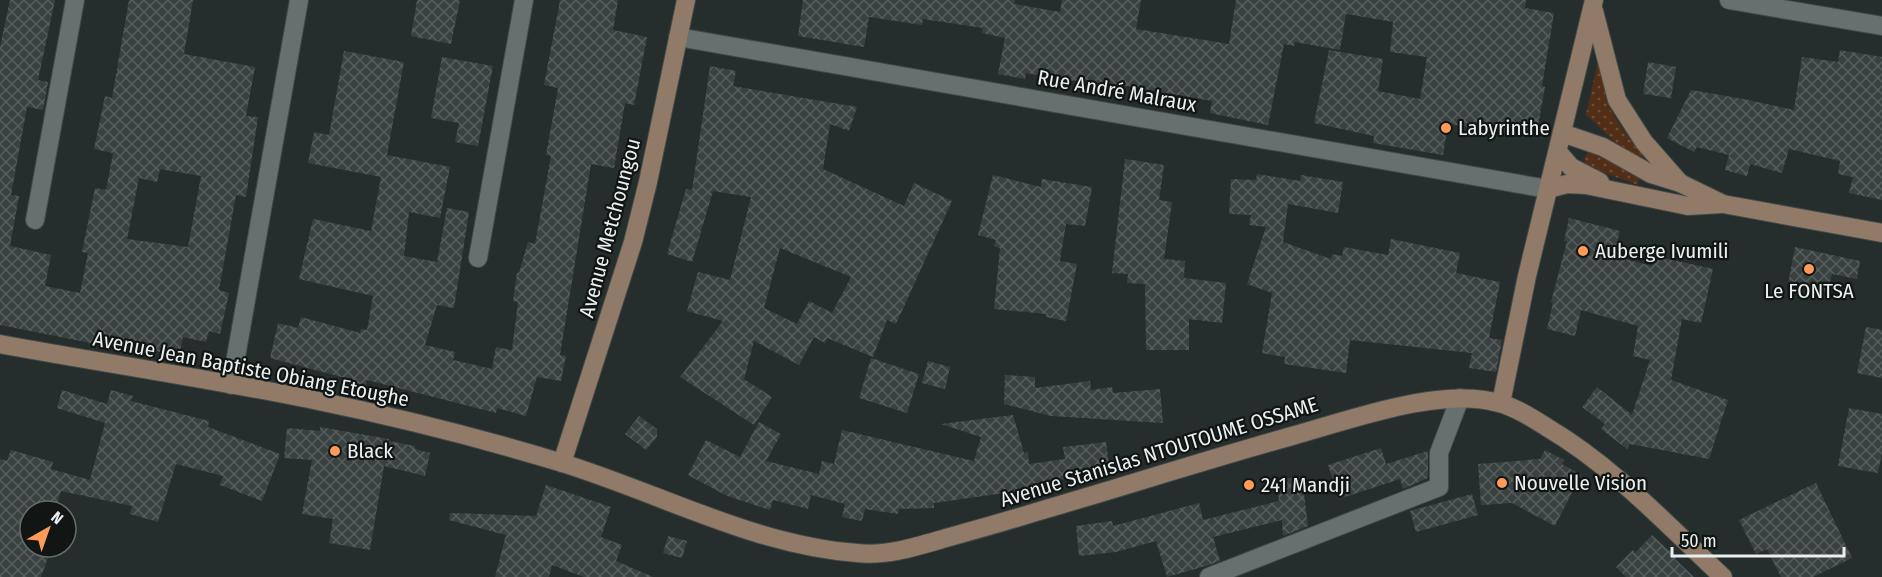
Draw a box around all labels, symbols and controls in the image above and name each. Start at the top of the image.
street label: Rue André Malraux [1036,64,1199,118]
place label: Labyrinthe [1458,115,1550,141]
marker: Labyrinthe [1439,121,1453,135]
street label: Avenue Metchoungou [574,135,646,321]
place label: Auberge Ivumili [1595,238,1729,264]
marker: Auberge Ivumili [1576,244,1590,258]
marker: Le FONTSA [1802,262,1816,276]
place label: Le FONTSA [1764,278,1854,304]
street label: Avenue Jean Baptiste Obiang Etoughe [91,326,411,412]
street label: Avenue Stanislas NTOUTOUME OSSAME [997,391,1321,513]
place label: Black [347,438,393,464]
marker: Black [328,444,342,458]
place label: Nouvelle Vision [1514,470,1647,496]
place label: 241 Mandji [1261,472,1350,498]
marker: Nouvelle Vision [1495,476,1509,490]
marker: 241 Mandji [1242,478,1256,492]
north arrow [18,499,78,559]
text: N [48,508,67,528]
scale bar [1672,520,1844,558]
text: 50 m [1681,530,1717,552]

